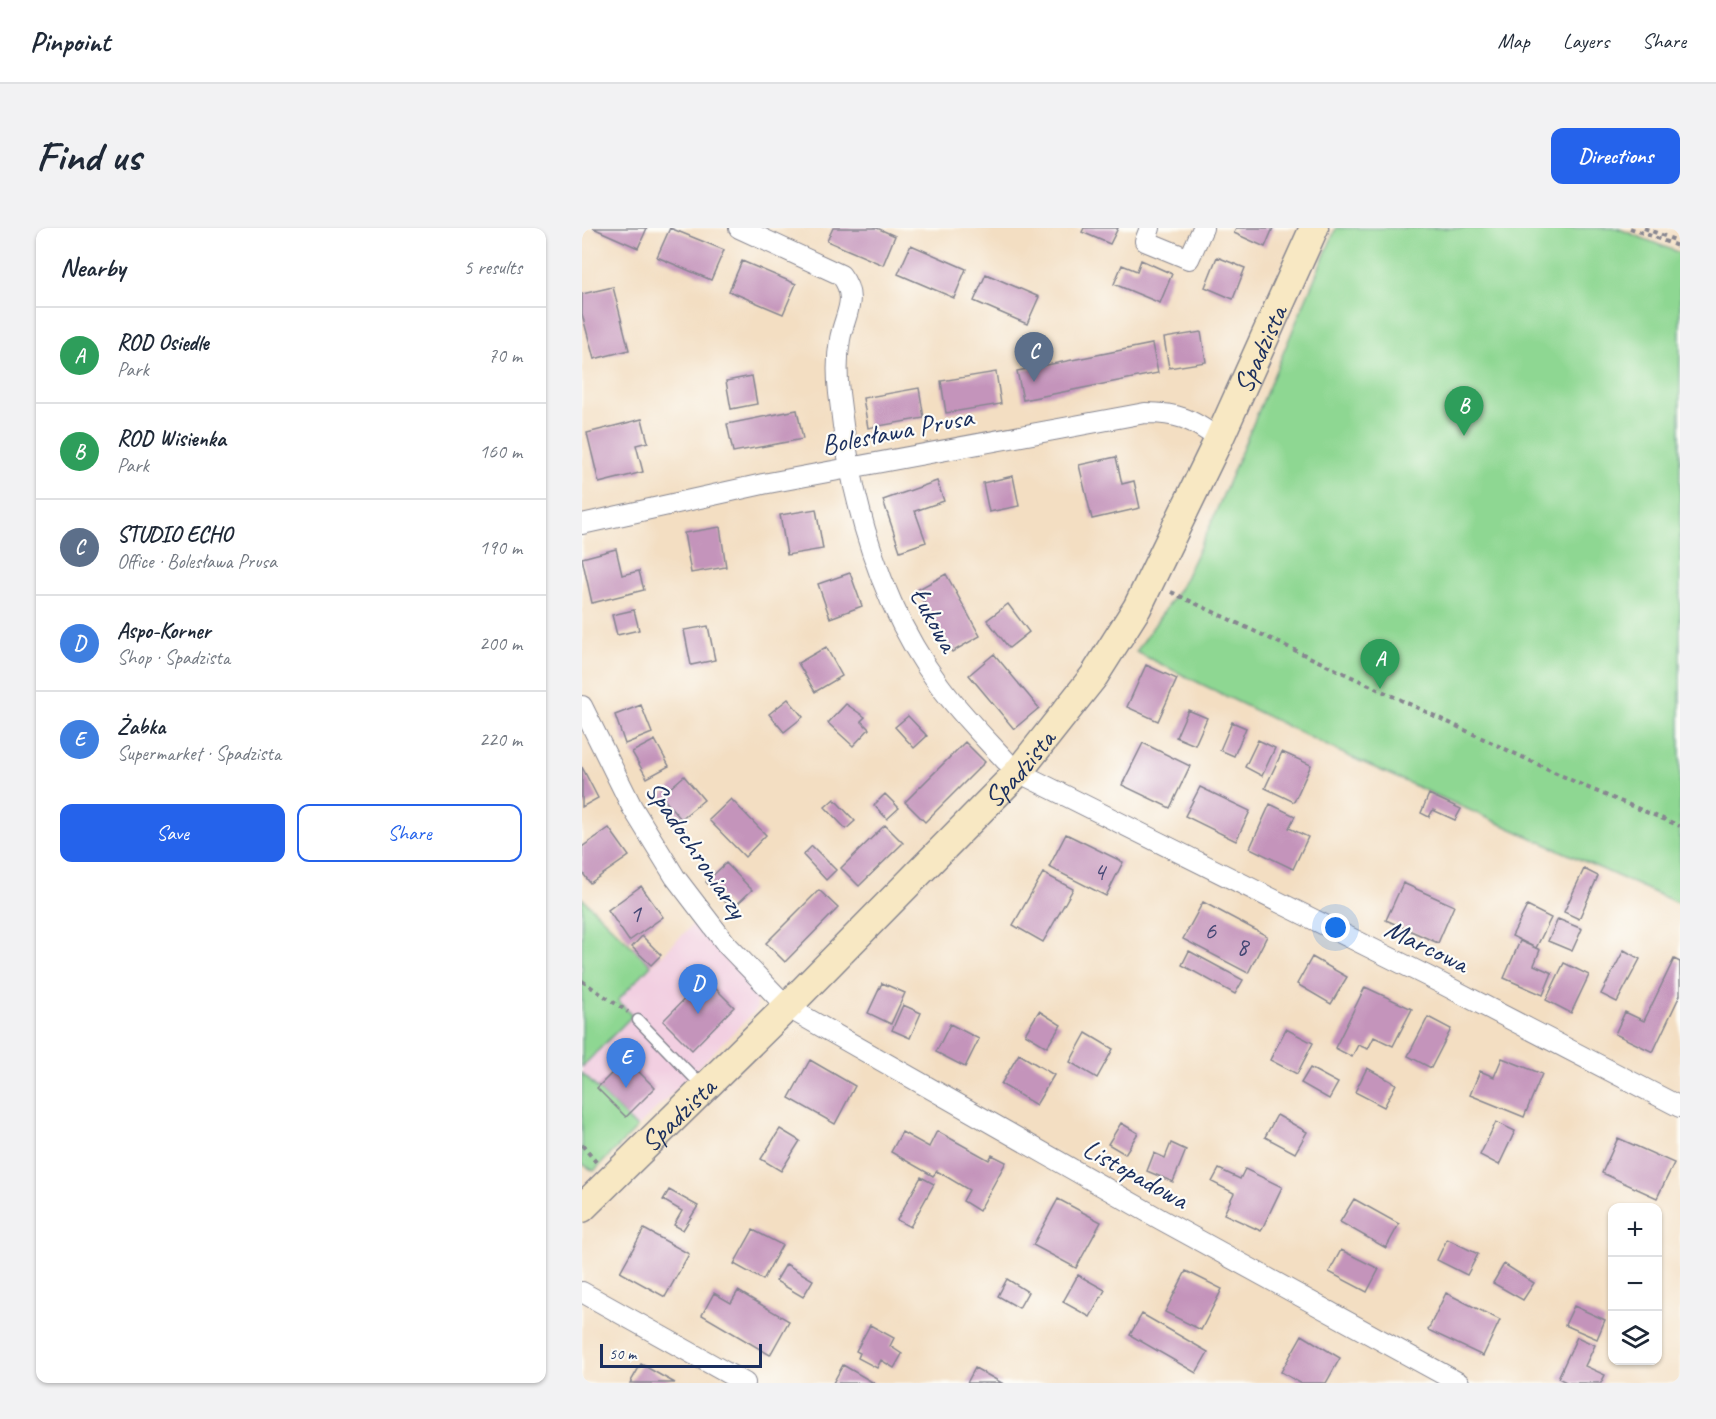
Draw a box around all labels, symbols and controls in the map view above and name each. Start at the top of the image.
text: Pinpoint [30,24,110,59]
text: Map [1497,28,1530,54]
text: Layers [1563,28,1609,54]
text: Share [1642,28,1686,54]
button: Directions [1551,128,1680,184]
text: Find us [36,130,141,183]
text: Nearby [60,251,125,284]
text: 5 results [463,255,522,280]
street label: Spadzista [1225,298,1296,398]
text: ROD Osiedle [117,329,209,357]
pin: C [1014,332,1054,382]
text: A [74,343,85,368]
text: 70 m [488,343,522,368]
text: Park [117,357,149,382]
pin: B [1444,386,1484,436]
street label: Bolesława Prusa [818,398,978,462]
text: ROD Wisienka [117,425,226,453]
text: B [74,439,85,464]
text: 160 m [479,439,522,464]
text: Park [117,453,149,478]
text: STUDIO ECHO [117,521,232,549]
text: C [75,535,84,560]
text: 190 m [479,535,522,560]
text: Office · Bolesława Prusa [117,549,277,574]
street label: Łukowa [903,581,968,660]
text: Aspo-Korner [117,617,211,645]
text: D [74,631,85,656]
text: 200 m [479,631,522,656]
pin: A [1360,640,1400,689]
text: Shop · Spadzista [117,645,230,670]
text: Żabka [117,713,165,741]
street label: Spadzista [976,721,1064,815]
text: E [74,727,85,752]
text: 220 m [479,727,522,752]
text: Supermarket · Spadzista [117,741,281,766]
street label: Spadochroniarzy [638,774,757,927]
button: Save [60,804,285,862]
button: Share [297,804,522,862]
house number: 4 [1093,855,1107,888]
house number: 1 [629,897,642,930]
street label: Marcowa [1379,910,1476,982]
your location [1321,913,1350,942]
house number: 6 [1204,914,1217,947]
house number: 8 [1236,930,1250,963]
pin: D [678,964,718,1014]
pin: E [606,1038,645,1088]
street label: Spadzista [633,1068,725,1159]
street label: Listopadowa [1077,1130,1196,1217]
map controls [1608,1203,1662,1365]
button: + [1608,1203,1662,1257]
button: − [1608,1257,1662,1311]
button: layers [1608,1311,1662,1365]
scale bar [600,1341,762,1368]
text: 50 m [609,1344,636,1364]

